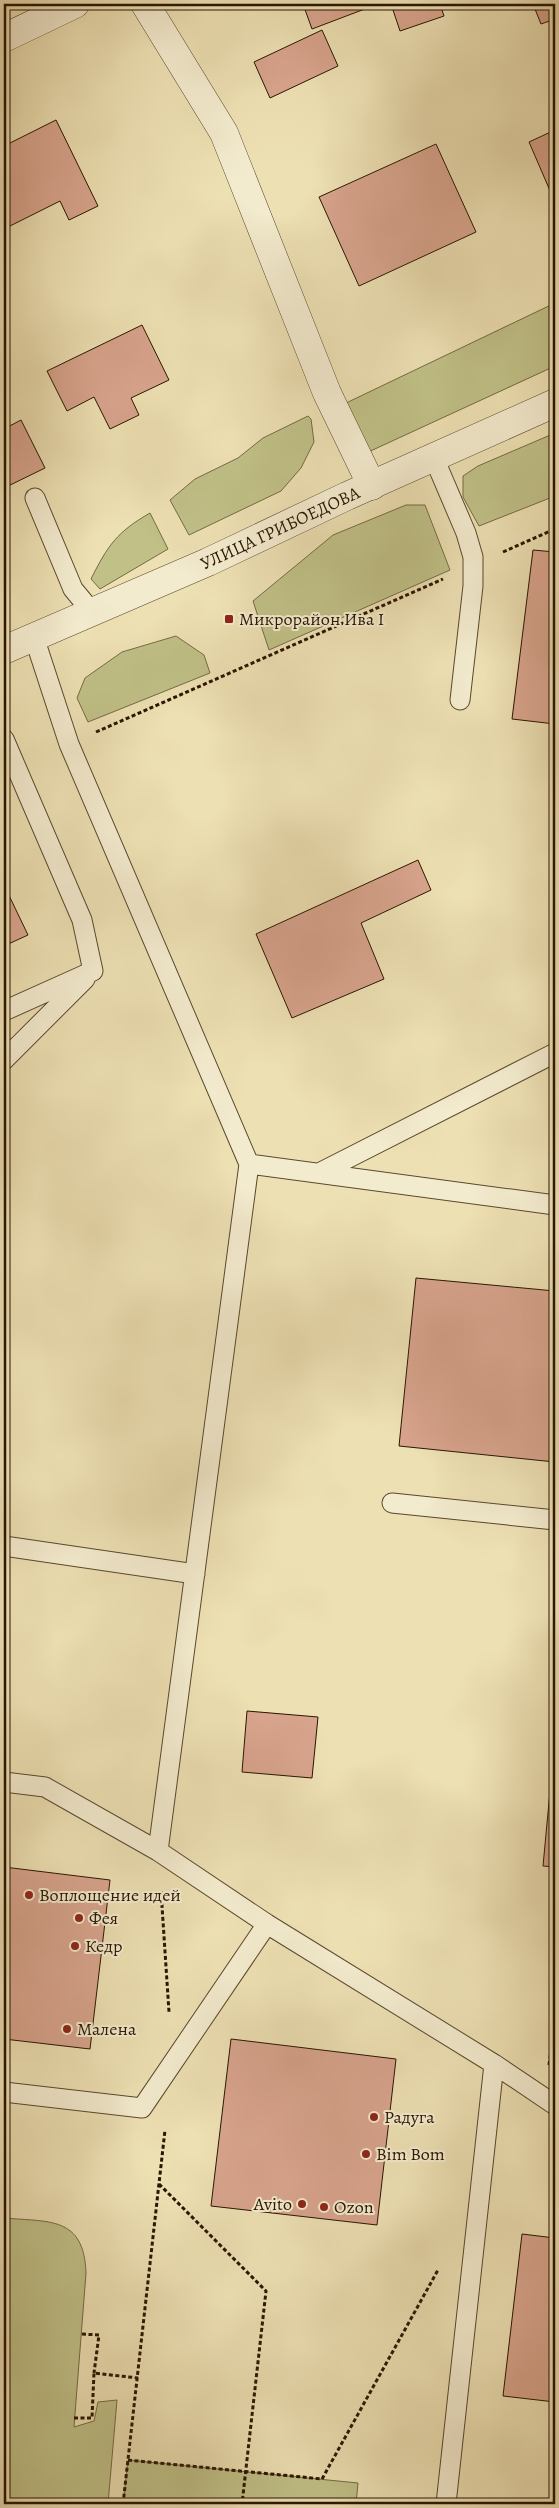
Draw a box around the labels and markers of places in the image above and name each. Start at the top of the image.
place label: Микрорайон Ива I [239,607,384,631]
marker: Микрорайон Ива I [223,613,235,625]
place label: Воплощение идей [39,1883,181,1907]
marker: Воплощение идей [23,1889,35,1901]
place label: Фея [89,1906,118,1930]
marker: Фея [73,1912,85,1924]
place label: Кедр [85,1934,122,1958]
marker: Кедр [69,1940,81,1952]
place label: Малена [77,2017,137,2041]
marker: Малена [61,2023,73,2035]
place label: Радуга [384,2105,435,2129]
marker: Радуга [368,2111,380,2123]
place label: Bim Bom [376,2142,445,2166]
marker: Bim Bom [360,2148,372,2160]
place label: Avito [253,2192,292,2216]
place label: Ozon [334,2195,374,2219]
marker: Avito [296,2198,308,2210]
marker: Ozon [318,2201,330,2213]

